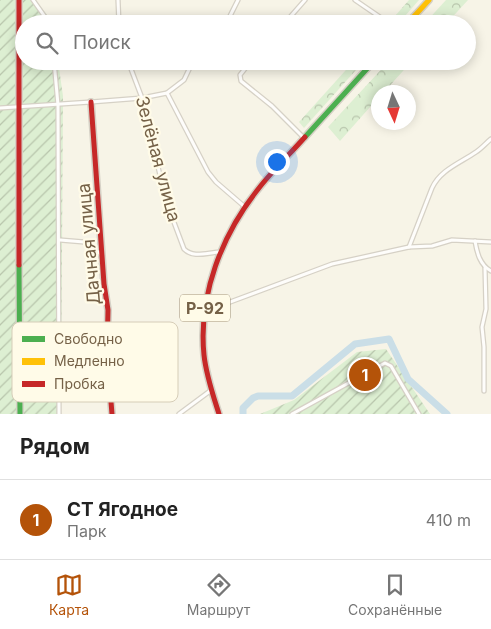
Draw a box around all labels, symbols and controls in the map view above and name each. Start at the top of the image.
search box [15,15,476,70]
icon: search [33,29,61,57]
text: Поиск [73,31,131,54]
north arrow [371,85,416,130]
street label: Зелёная улица [132,94,185,224]
your location [264,149,290,175]
street label: Дачная улица [73,182,104,306]
road number: Р-92 [180,294,230,322]
legend [12,322,178,402]
text: Свободно [54,330,123,347]
text: Медленно [54,352,125,369]
pin: 1 [349,356,381,394]
text: Пробка [54,375,105,392]
text: Рядом [20,434,90,459]
text: СТ Ягодное [67,498,178,521]
text: 1 [33,510,39,530]
text: 410 m [426,510,471,530]
text: Парк [67,521,106,541]
tab: Карта [49,571,89,618]
tab: Маршрут [187,571,250,618]
tab: Сохранённые [348,571,442,618]

